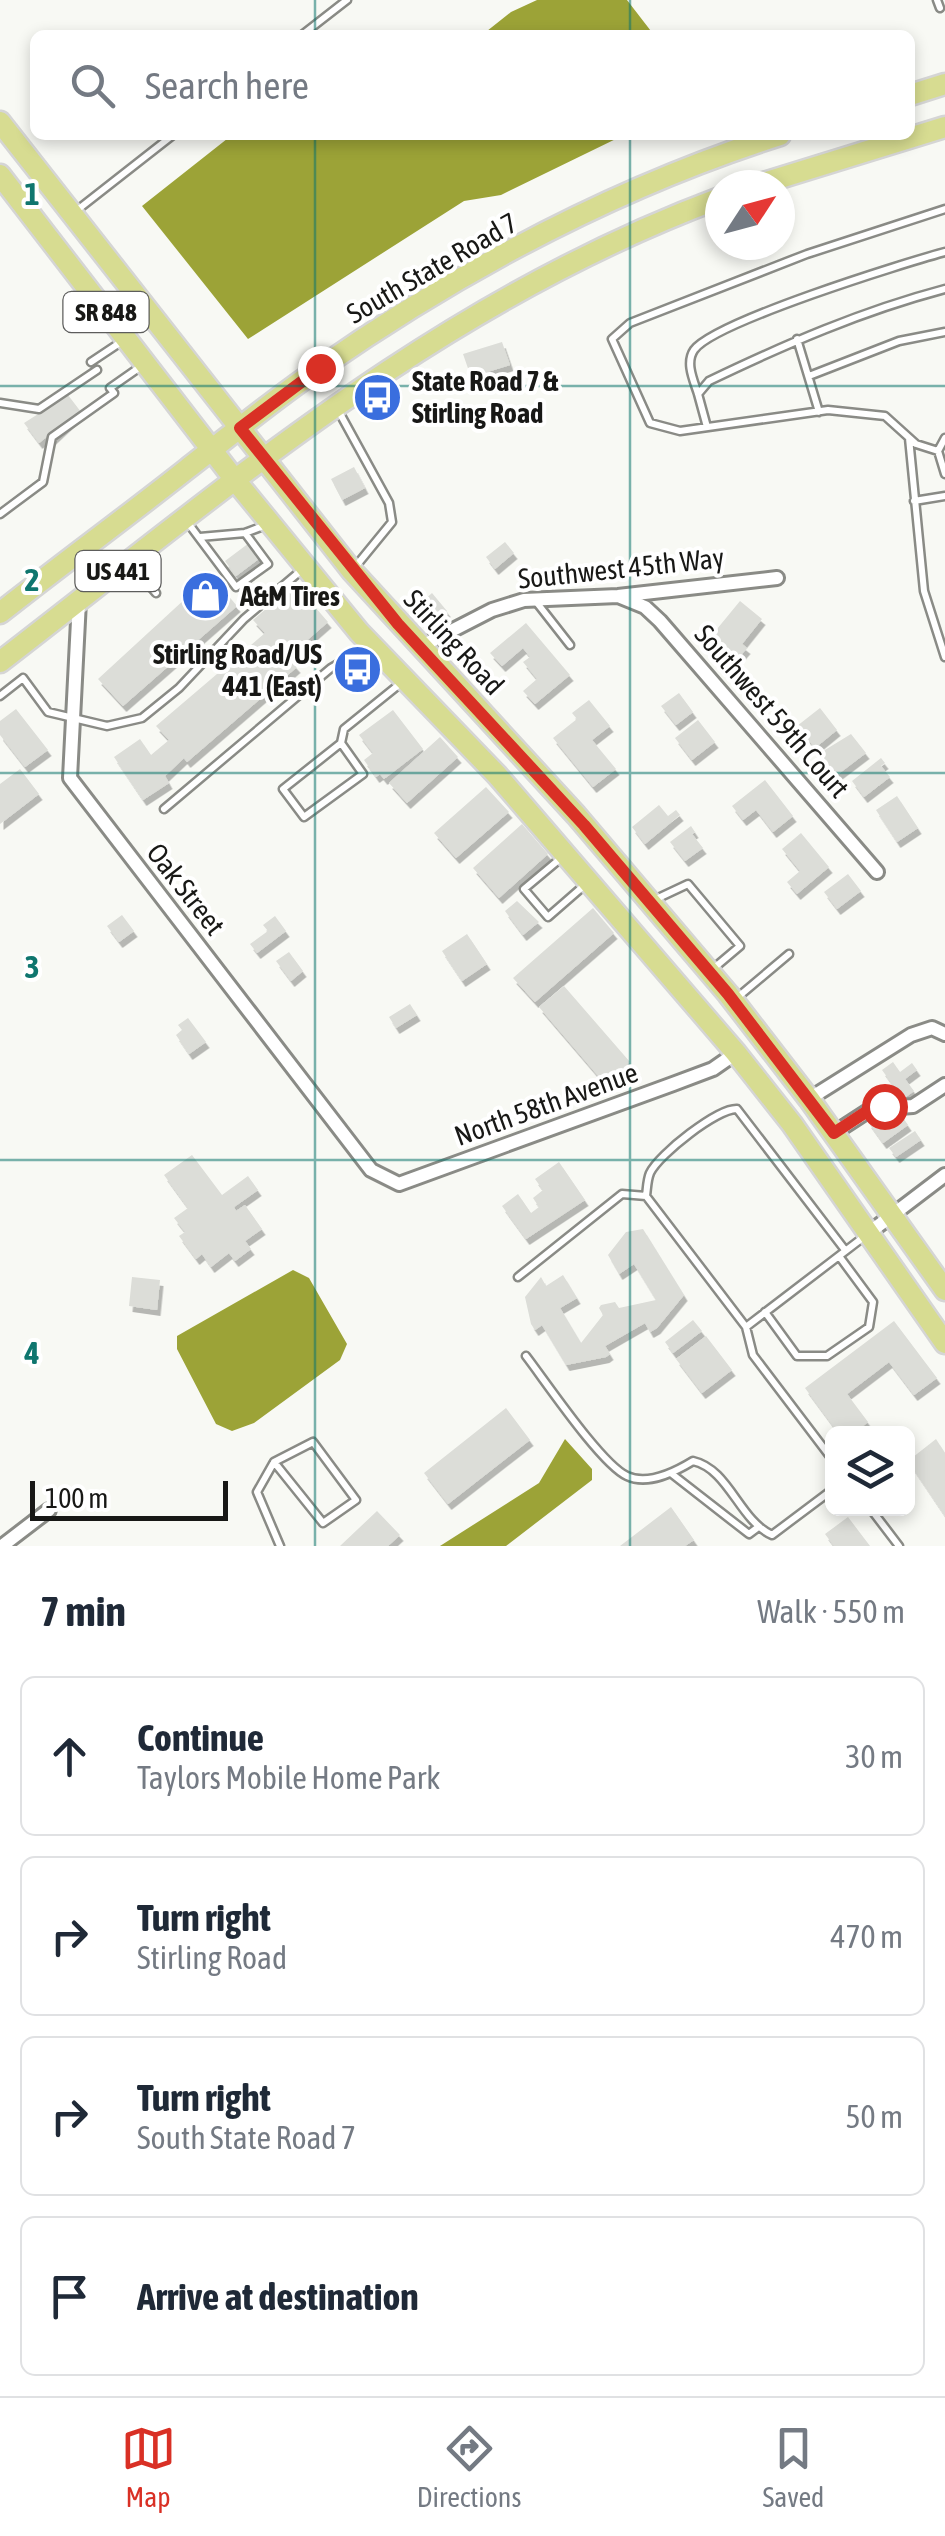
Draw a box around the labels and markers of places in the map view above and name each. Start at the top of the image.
place label: State Road 7 & Stirling Road [412,365,558,429]
bus stop icon: State Road 7 & Stirling Road [351,371,403,423]
shop icon: A&M Tires [179,570,231,622]
place label: A&M Tires [239,580,340,612]
place label: Stirling Road/US 441 (East) [153,638,322,702]
bus stop icon: Stirling Road/US 441 (East) [331,644,383,696]

